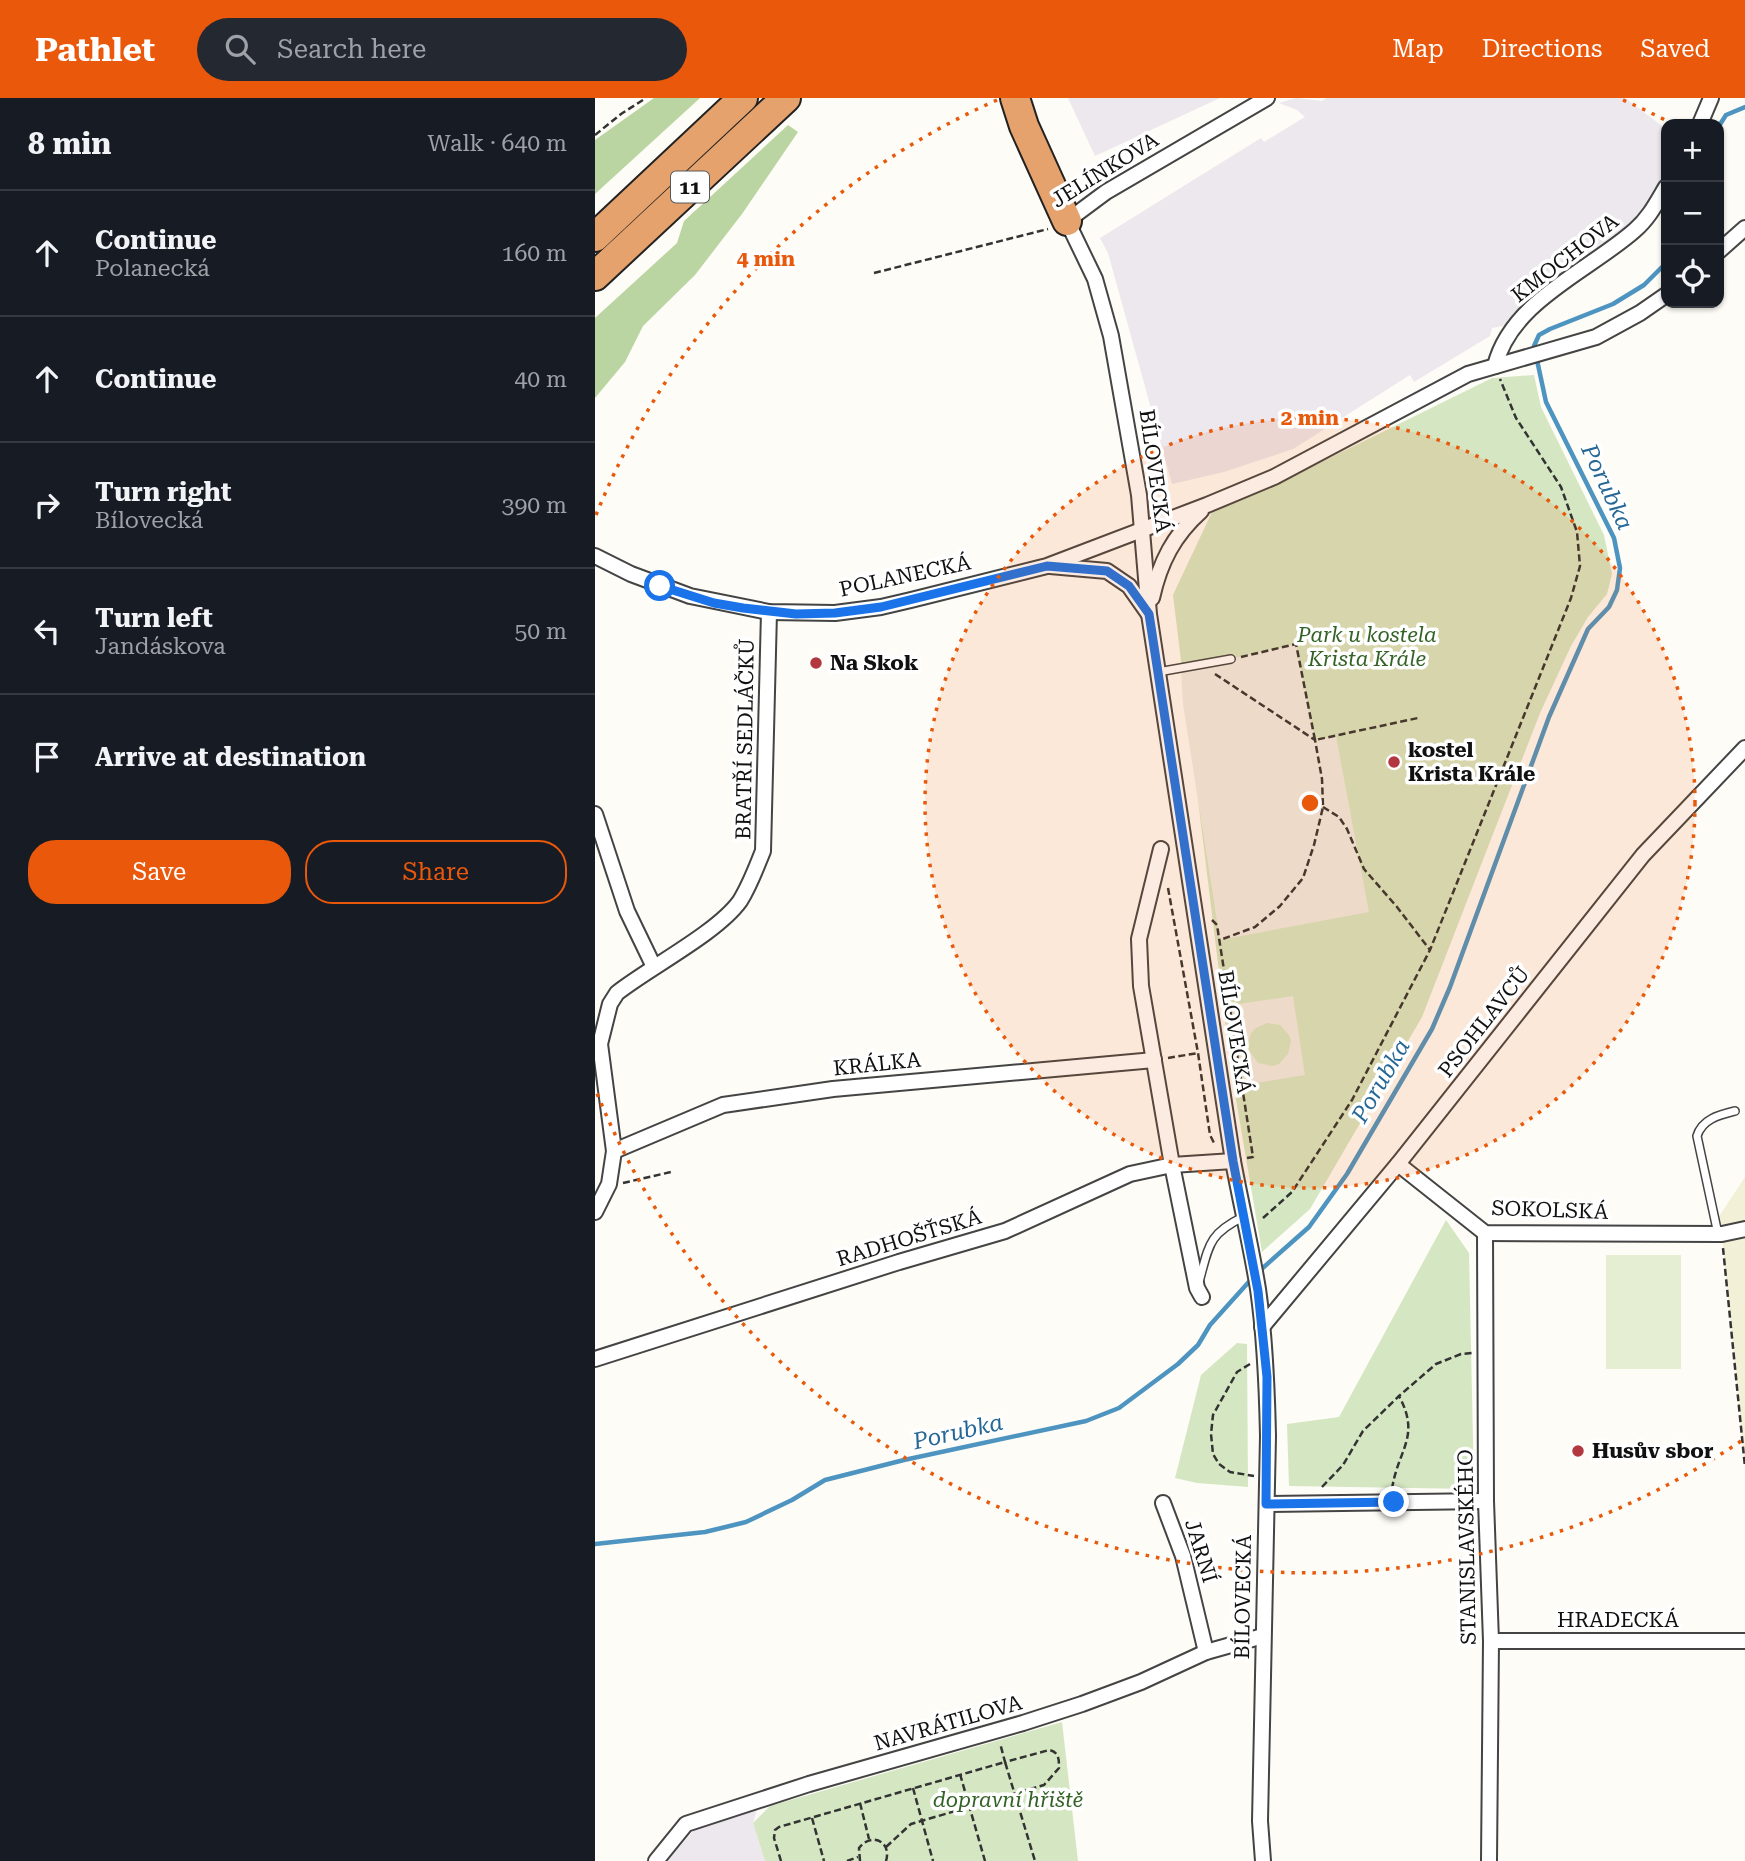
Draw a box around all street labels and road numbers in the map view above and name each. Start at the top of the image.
street label: JELÍNKOVA [1047,127,1163,212]
road number: 11 [671,172,709,202]
street label: KMOCHOVA [1507,209,1623,307]
street label: BÍLOVECKÁ [1134,408,1177,535]
street label: POLANECKÁ [837,549,973,602]
street label: BRATŘÍ SEDLÁČKŮ [729,638,759,840]
street label: PSOHLAVCŮ [1432,961,1535,1082]
street label: BÍLOVECKÁ [1213,968,1258,1096]
street label: KRÁLKA [832,1046,922,1081]
street label: SOKOLSKÁ [1491,1195,1609,1224]
street label: RADHOŠŤSKÁ [833,1204,985,1271]
street label: STANISLAVSKÉHO [1452,1449,1481,1645]
street label: JARNÍ [1180,1516,1223,1586]
street label: BÍLOVECKÁ [1229,1534,1256,1659]
street label: HRADECKÁ [1557,1607,1679,1632]
street label: NAVRÁTILOVA [871,1689,1025,1756]

